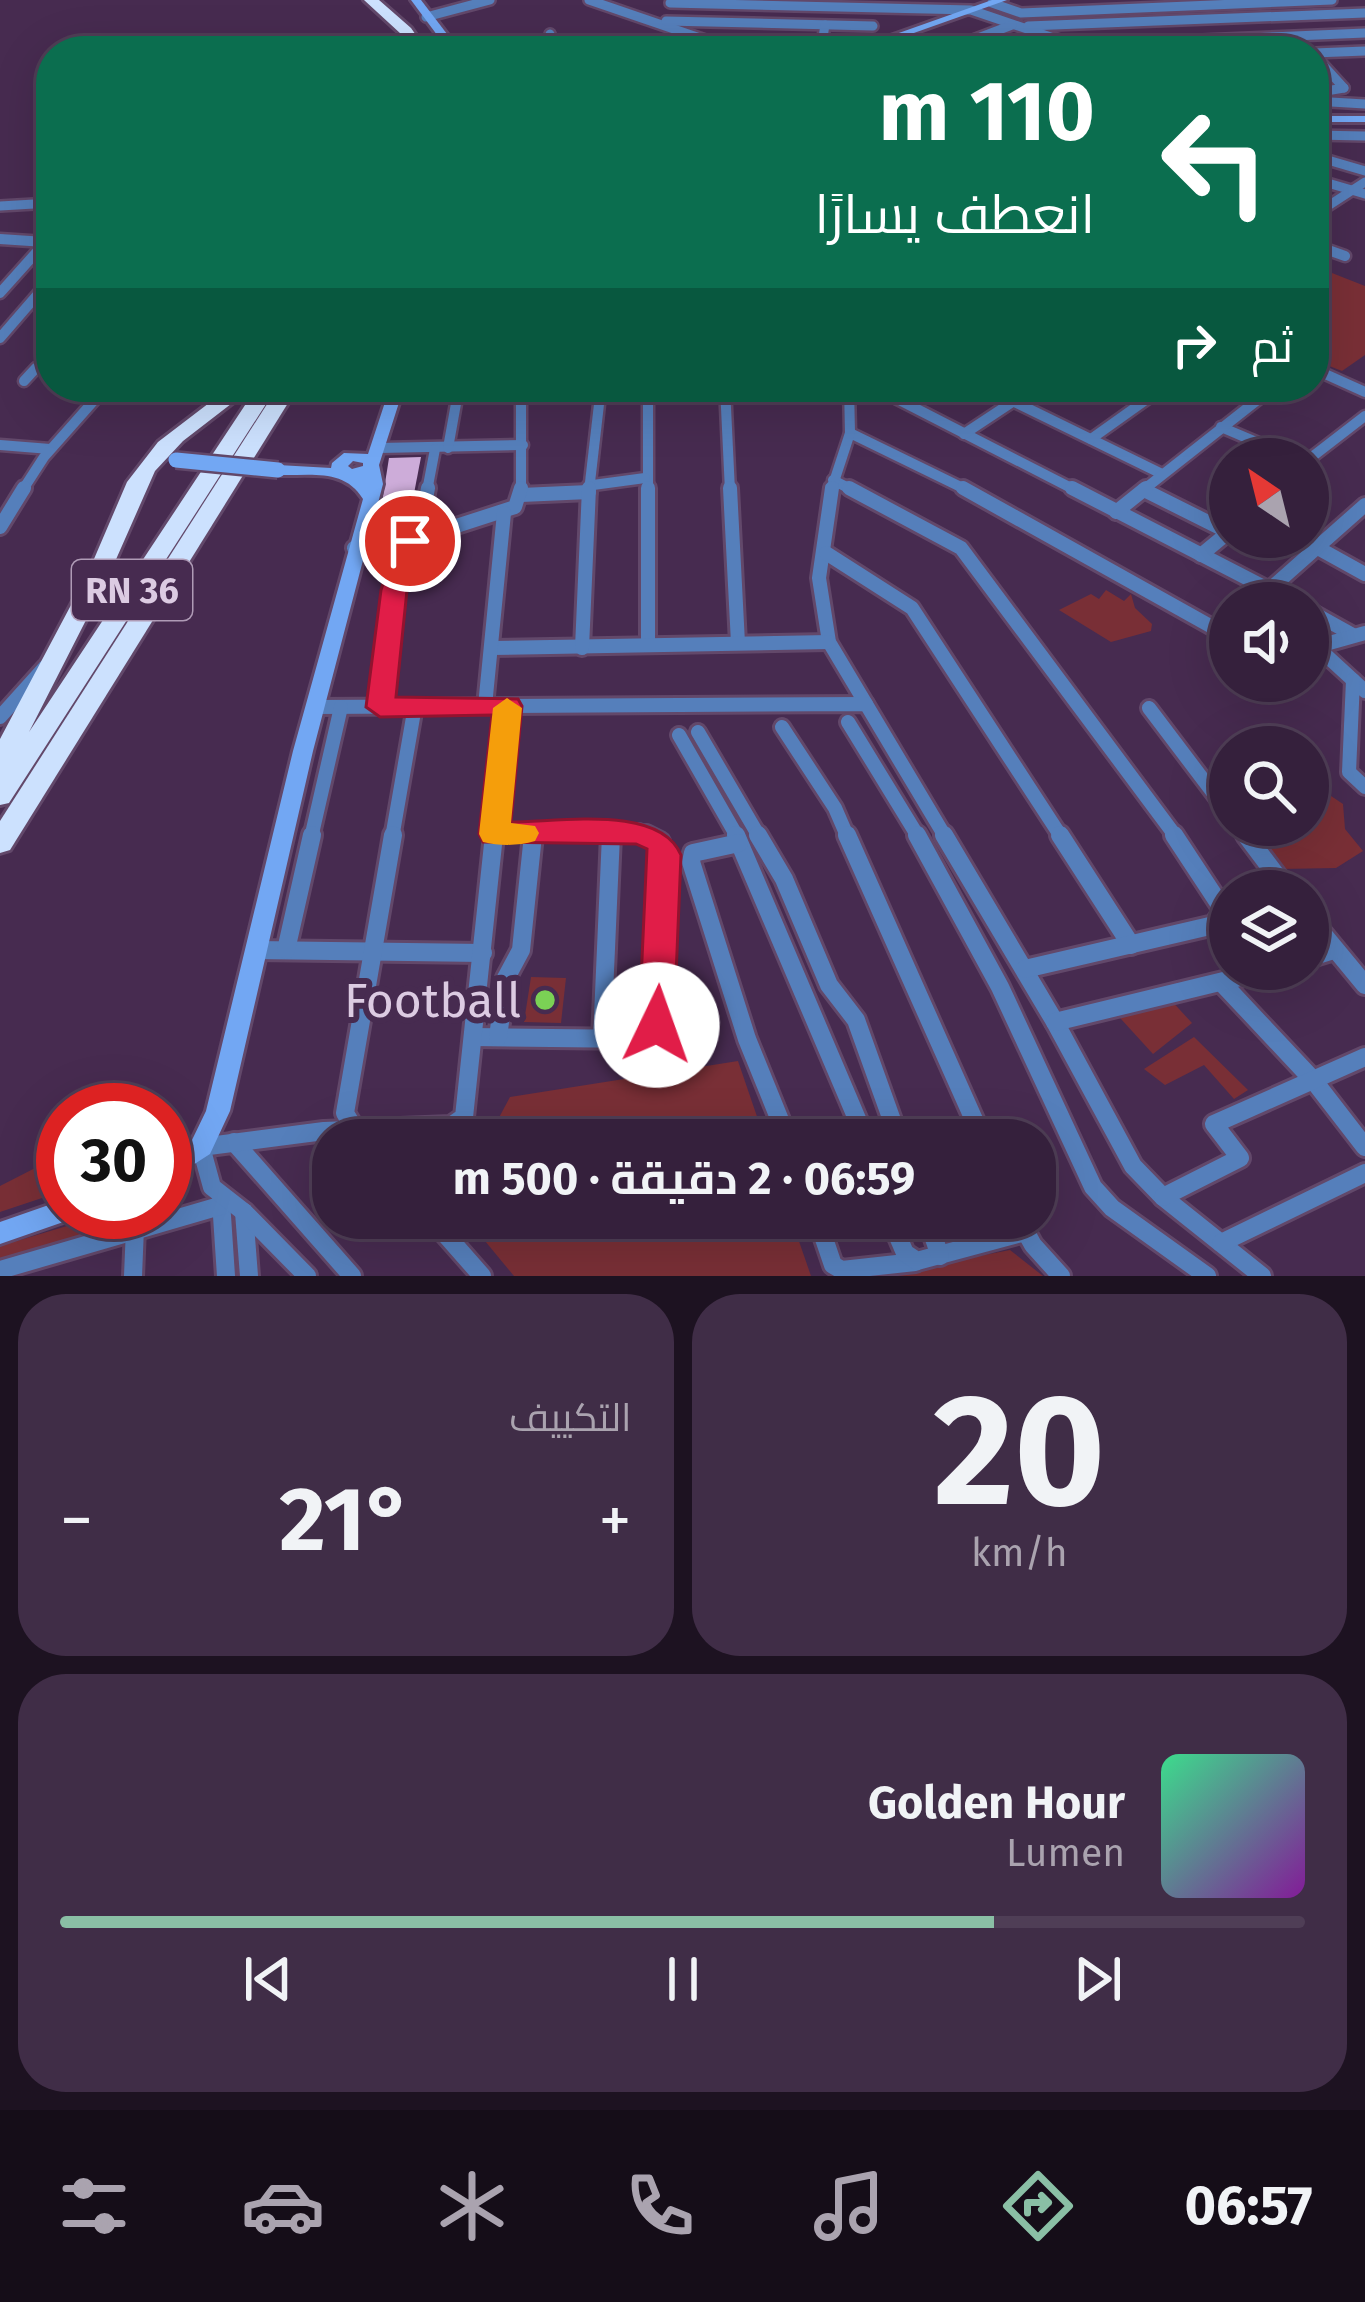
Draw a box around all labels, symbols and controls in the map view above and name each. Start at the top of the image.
text: 110 m [879,61,1095,162]
icon: left [1137,84,1293,240]
text: انعطف يسارًا [814,183,1095,247]
icon: right [1161,312,1227,378]
text: ثم [1251,320,1293,374]
north arrow [1209,438,1329,558]
map controls [1209,438,1329,990]
pin [359,490,461,592]
icon: arrive [377,508,443,574]
road number: RN 36 [72,560,192,620]
button: sound [1209,582,1329,702]
button: search [1209,726,1329,846]
button: layers [1209,870,1329,990]
position arrow [594,962,720,1088]
place label: Football [344,972,521,1030]
marker: Football [532,987,558,1013]
speed limit sign: 30 [36,1083,192,1239]
text: 06:59 · 2 دقيقة · 500 m [453,1152,915,1206]
text: 20 [933,1358,1105,1545]
text: التكييف [509,1395,632,1441]
text: 21° [279,1466,412,1574]
text: − [60,1481,93,1560]
text: + [599,1481,631,1560]
text: km/h [971,1530,1068,1576]
text: Golden Hour [868,1776,1125,1830]
text: Lumen [1006,1830,1125,1876]
icon: previous [235,1946,301,2012]
icon: pause [650,1946,716,2012]
icon: next [1065,1946,1131,2012]
icon: filters [52,2164,136,2248]
icon: car [241,2164,325,2248]
icon: climate [430,2164,514,2248]
icon: phone [618,2164,702,2248]
icon: music [807,2164,891,2248]
icon: directions [996,2164,1080,2248]
text: 06:57 [1185,2174,1313,2238]

